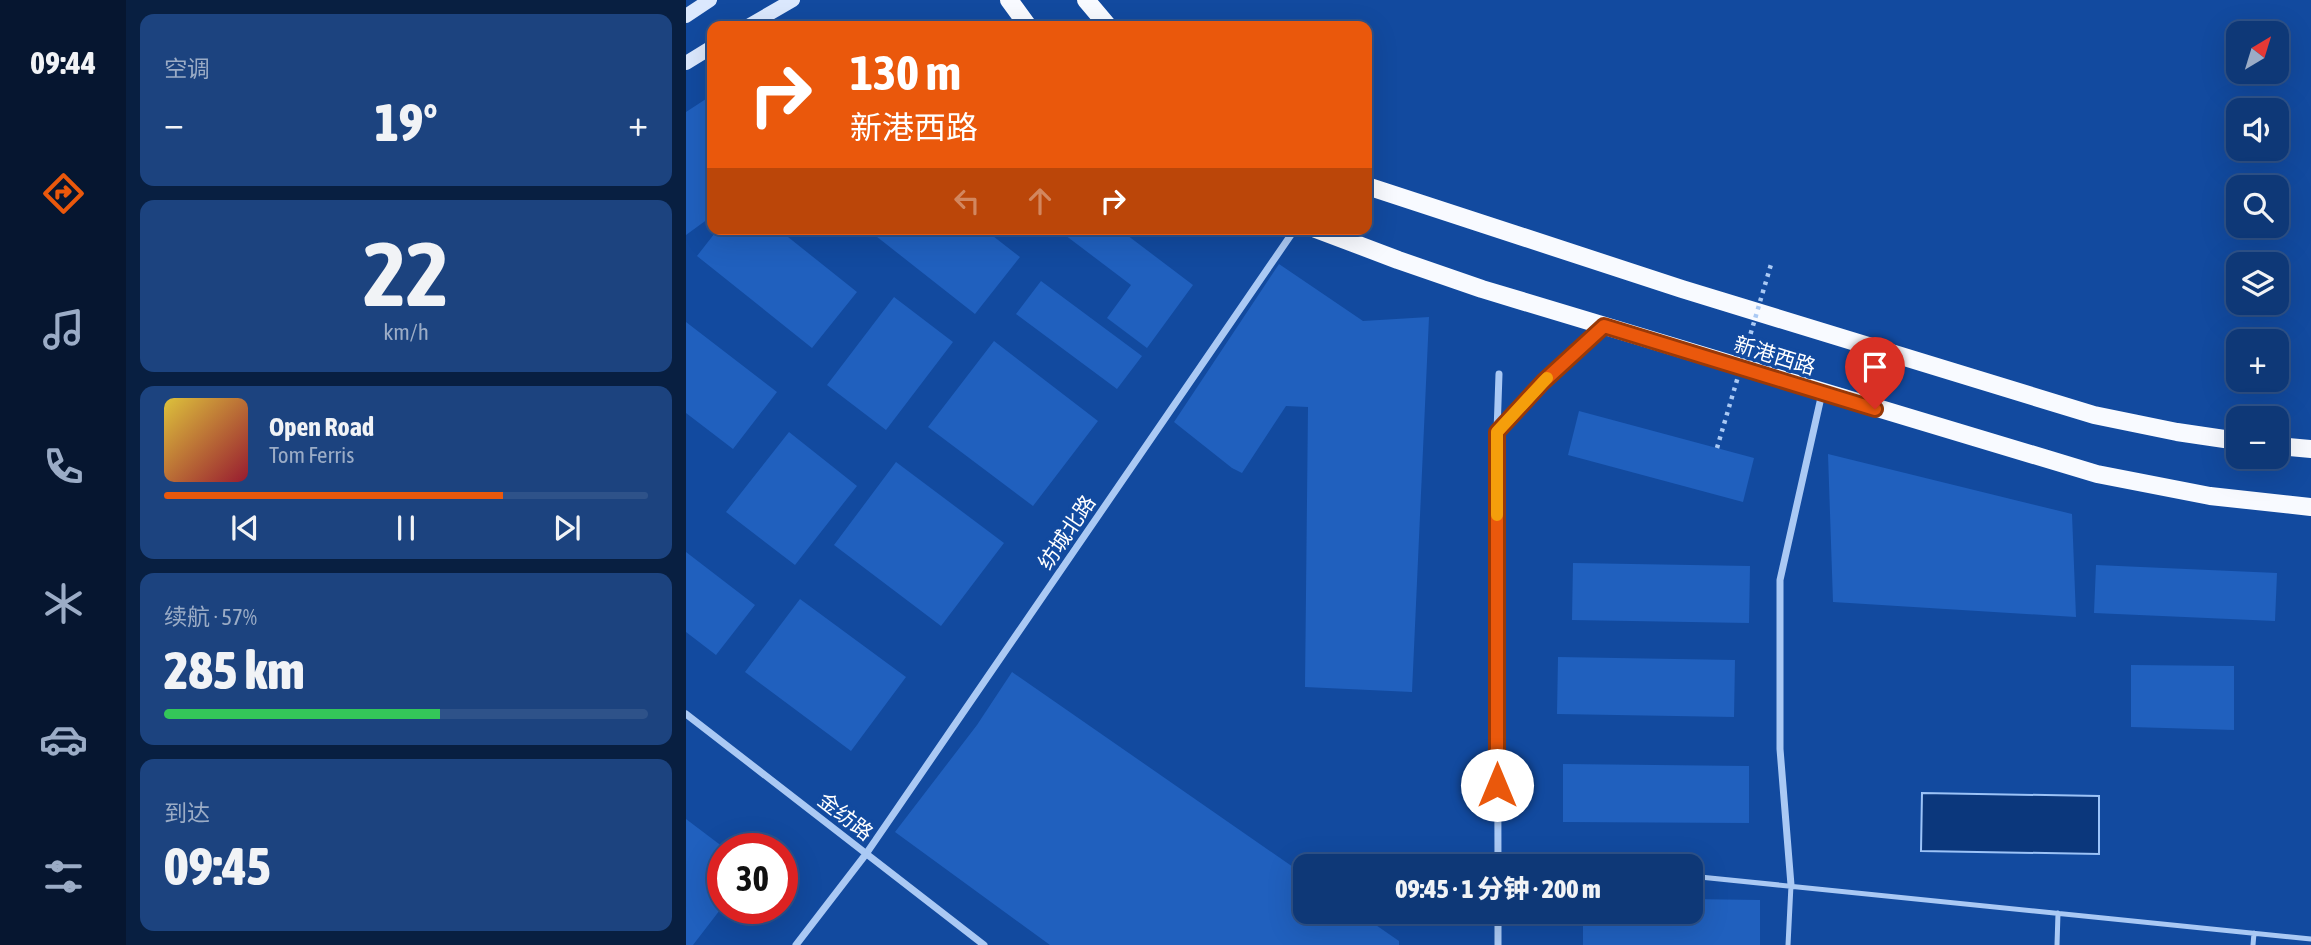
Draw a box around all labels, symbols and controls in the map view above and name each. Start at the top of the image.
north arrow [2226,21,2289,84]
map controls [2226,21,2289,469]
text: 09:44 [30,44,96,81]
text: 130 m [850,44,961,100]
icon: right [735,49,826,140]
text: 空调 [164,56,210,82]
text: 19° [374,92,438,152]
button: sound [2226,98,2289,161]
text: − [164,101,184,144]
text: + [628,101,648,144]
text: 新港西路 [850,109,978,146]
icon: directions [39,169,88,218]
button: search [2226,175,2289,238]
icon: left [948,182,986,220]
icon: ahead [1021,182,1059,220]
icon: right [1094,182,1132,220]
text: 22 [363,221,449,325]
button: layers [2226,252,2289,315]
icon: music [39,305,88,354]
text: km/h [383,319,429,345]
button: + [2226,329,2289,392]
street label: 新港西路 [1731,331,1819,379]
pin [1845,337,1905,409]
icon: arrive [1856,348,1894,386]
button: − [2226,406,2289,469]
text: Open Road [269,412,374,442]
icon: phone [39,442,88,491]
text: Tom Ferris [269,442,354,468]
street label: 纺城北路 [1033,490,1099,574]
icon: previous [226,509,264,547]
icon: pause [387,509,425,547]
icon: next [548,509,586,547]
icon: climate [39,579,88,628]
text: 续航 · 57% [164,604,257,630]
text: 285 km [164,640,305,700]
icon: car [39,715,88,764]
position arrow [1460,748,1534,822]
street label: 金纺路 [814,787,878,845]
text: 到达 [164,800,210,826]
speed limit sign: 30 [707,833,798,924]
text: 09:45 [164,836,271,896]
icon: filters [39,852,88,901]
text: 09:45 · 1 分钟 · 200 m [1395,874,1601,904]

